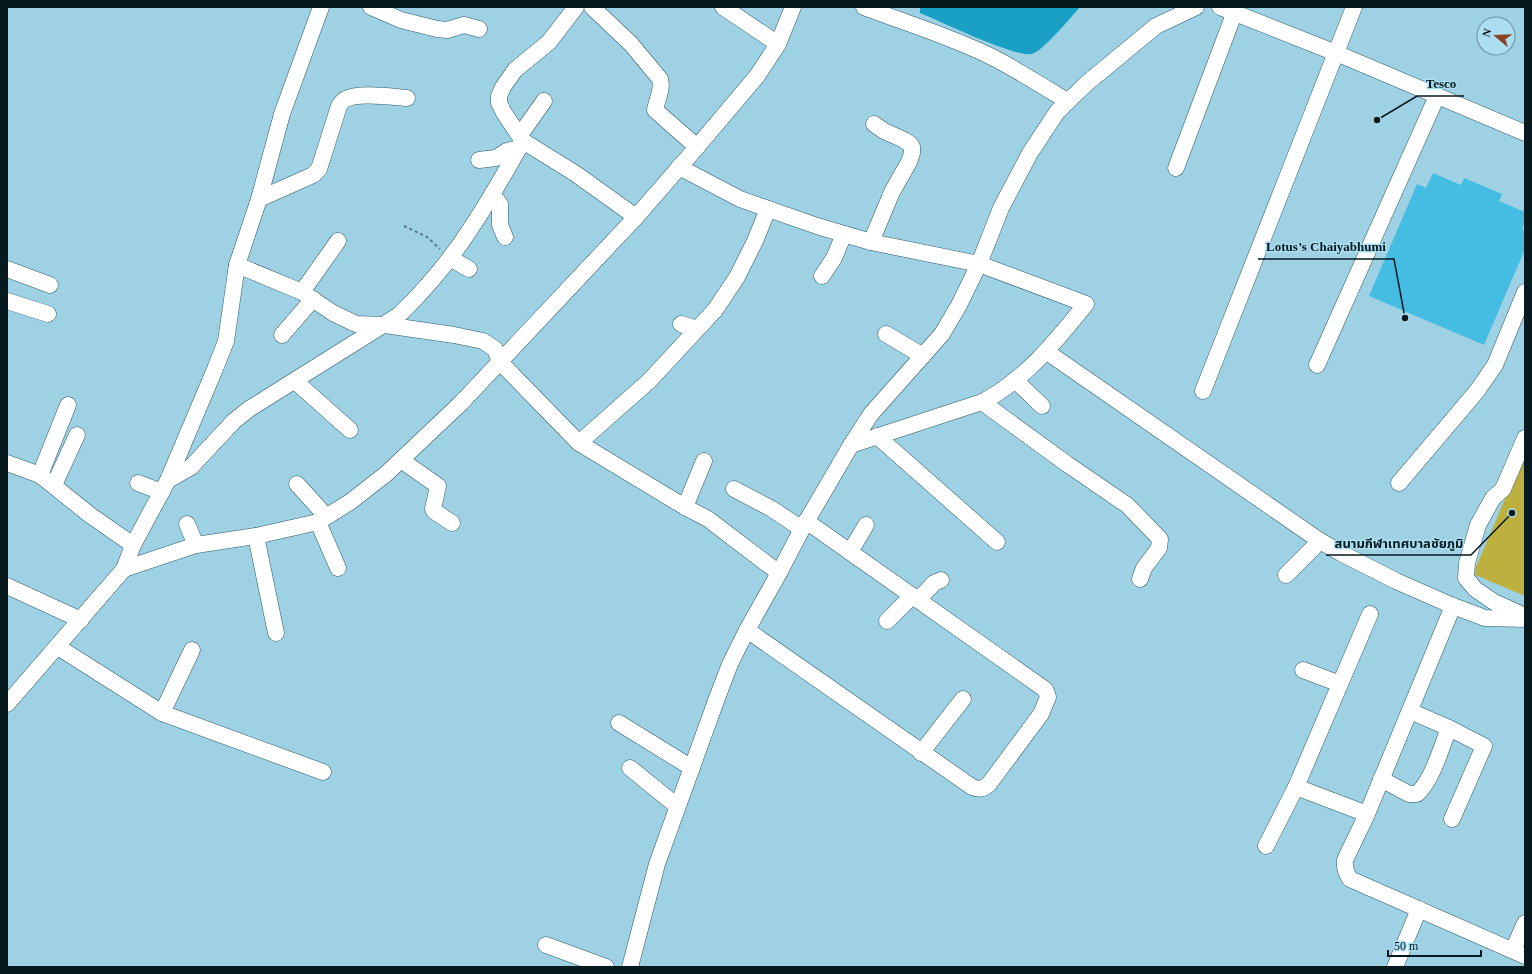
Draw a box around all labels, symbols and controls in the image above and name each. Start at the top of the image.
north arrow [1476,16,1516,56]
text: N [1480,27,1494,38]
callout: Tesco [1417,71,1464,96]
text: Tesco [1426,76,1456,91]
callout: Lotus’s Chaiyabhumi [1258,234,1394,259]
text: Lotus’s Chaiyabhumi [1266,239,1386,254]
callout: สนามกีฬาเทศบาลชัยภูมิ [1326,530,1471,555]
text: สนามกีฬาเทศบาลชัยภูมิ [1335,536,1463,552]
scale bar [1388,932,1481,958]
text: 50 m [1394,939,1419,953]

